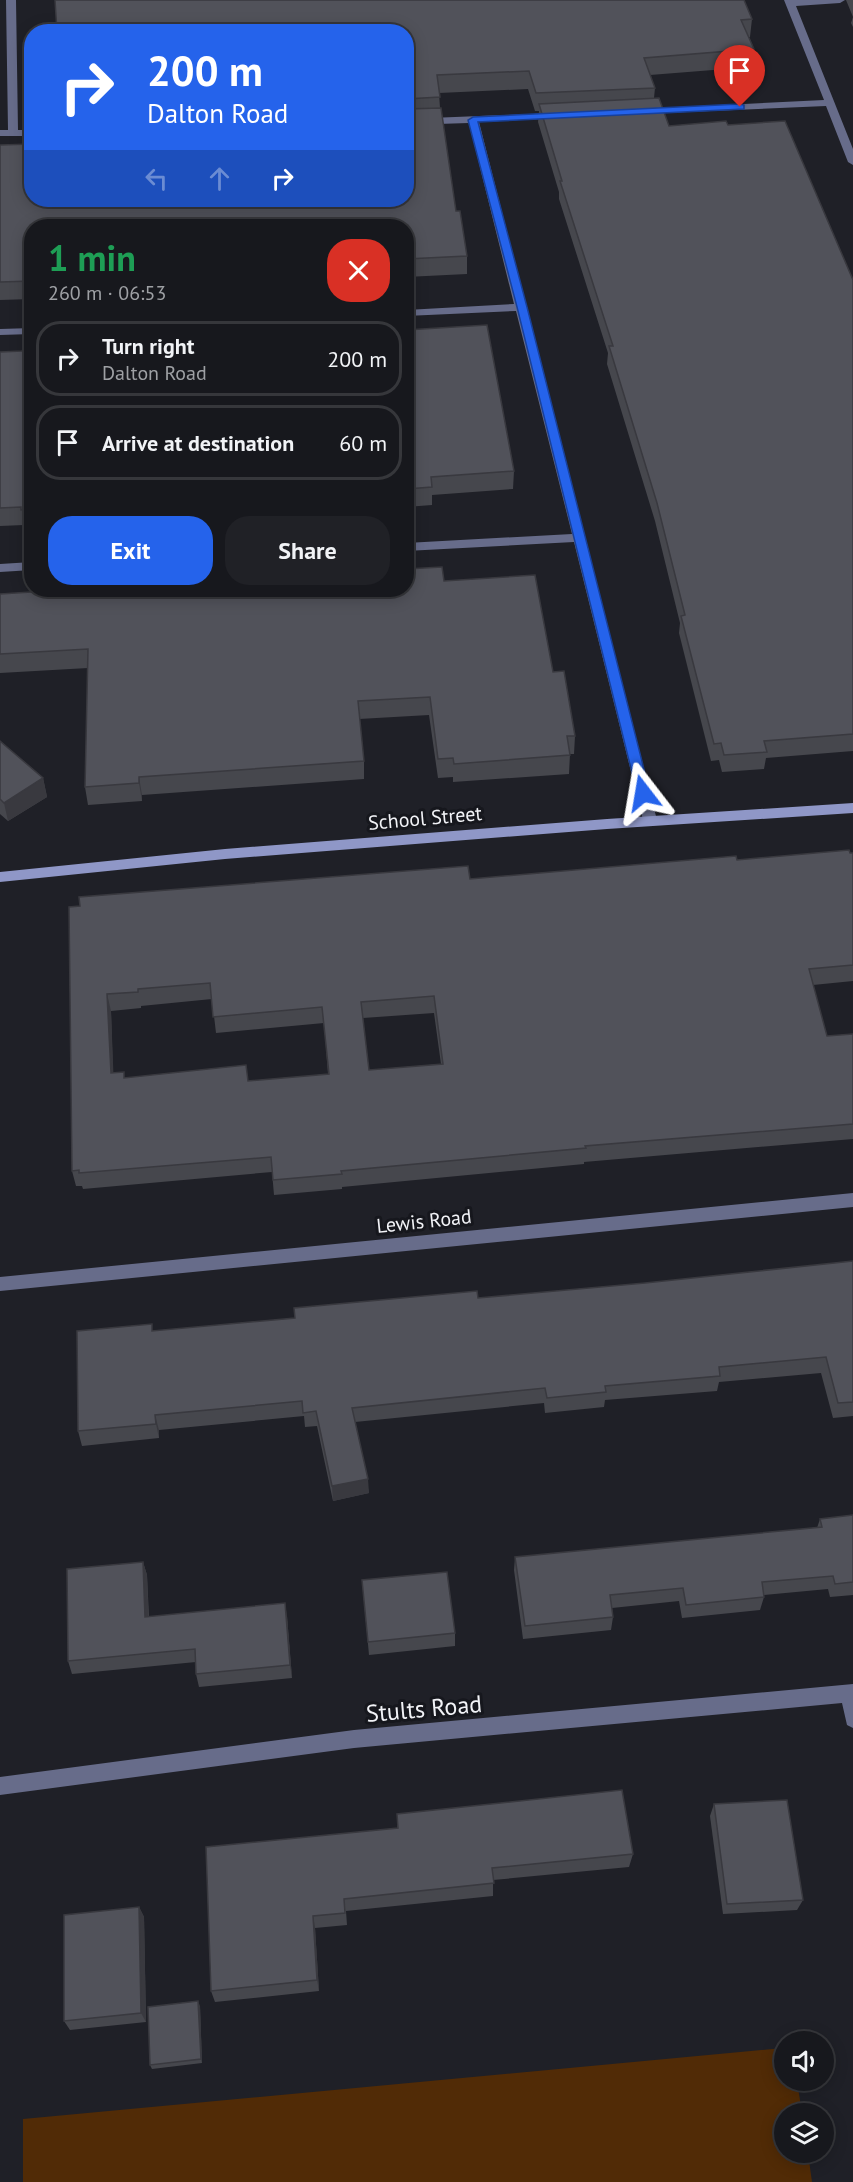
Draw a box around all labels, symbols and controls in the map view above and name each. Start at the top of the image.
text: 200 m [147,43,263,98]
pin [714,45,765,107]
icon: right [48,48,126,126]
icon: arrive [723,54,756,87]
text: Dalton Road [147,96,288,130]
icon: left [140,162,173,195]
icon: ahead [203,162,236,195]
icon: right [266,162,299,195]
text: 1 min [48,234,136,281]
button: close [327,239,390,302]
text: 260 m · 06:53 [48,280,166,306]
text: Turn right [102,332,194,360]
icon: right [51,342,84,375]
text: 200 m [327,345,387,373]
text: Dalton Road [102,360,207,386]
icon: arrive [51,426,84,459]
text: Arrive at destination [102,429,294,457]
text: 60 m [339,429,387,457]
button: Exit [48,516,213,585]
button: Share [225,516,390,585]
position arrow [611,761,675,825]
street label: School Street [367,800,483,836]
street label: Lewis Road [375,1203,473,1239]
street label: Stults Road [365,1688,483,1729]
map controls [774,2031,834,2163]
button: sound [774,2031,834,2091]
button: layers [774,2103,834,2163]

